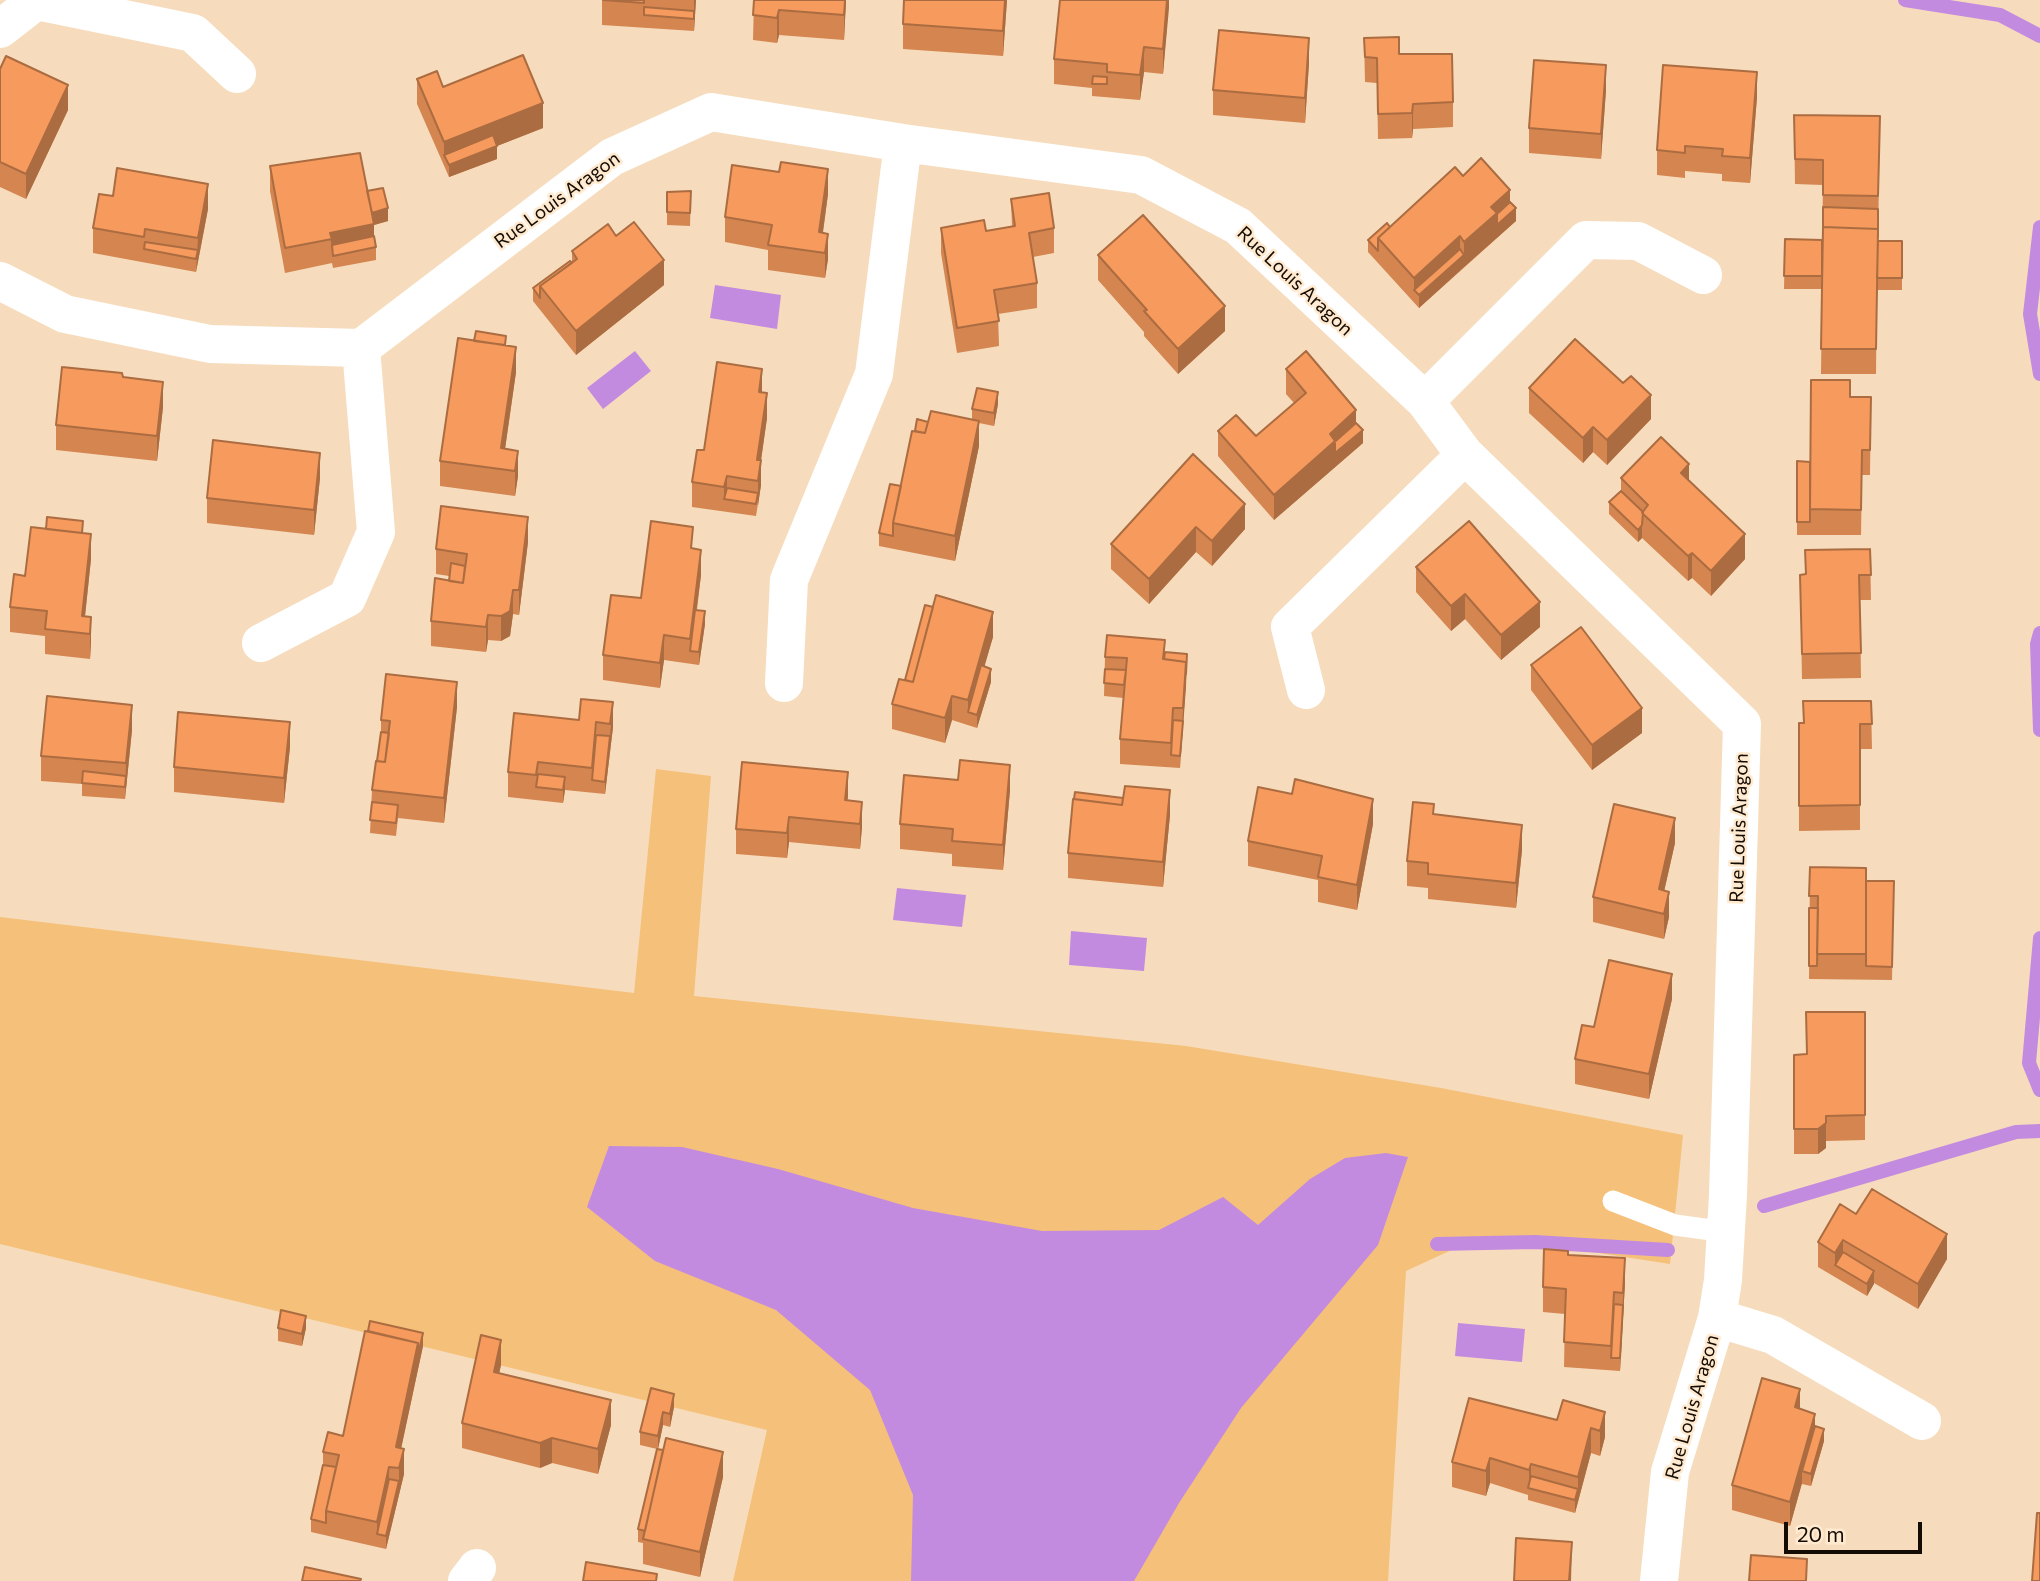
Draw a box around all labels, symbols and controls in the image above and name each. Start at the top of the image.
street label: Rue Louis Aragon [490,147,624,253]
street label: Rue Louis Aragon [1232,222,1358,340]
street label: Rue Louis Aragon [1725,753,1753,903]
street label: Rue Louis Aragon [1660,1332,1724,1482]
scale bar [1788,1508,1926,1552]
text: 20 m [1797,1521,1845,1546]

